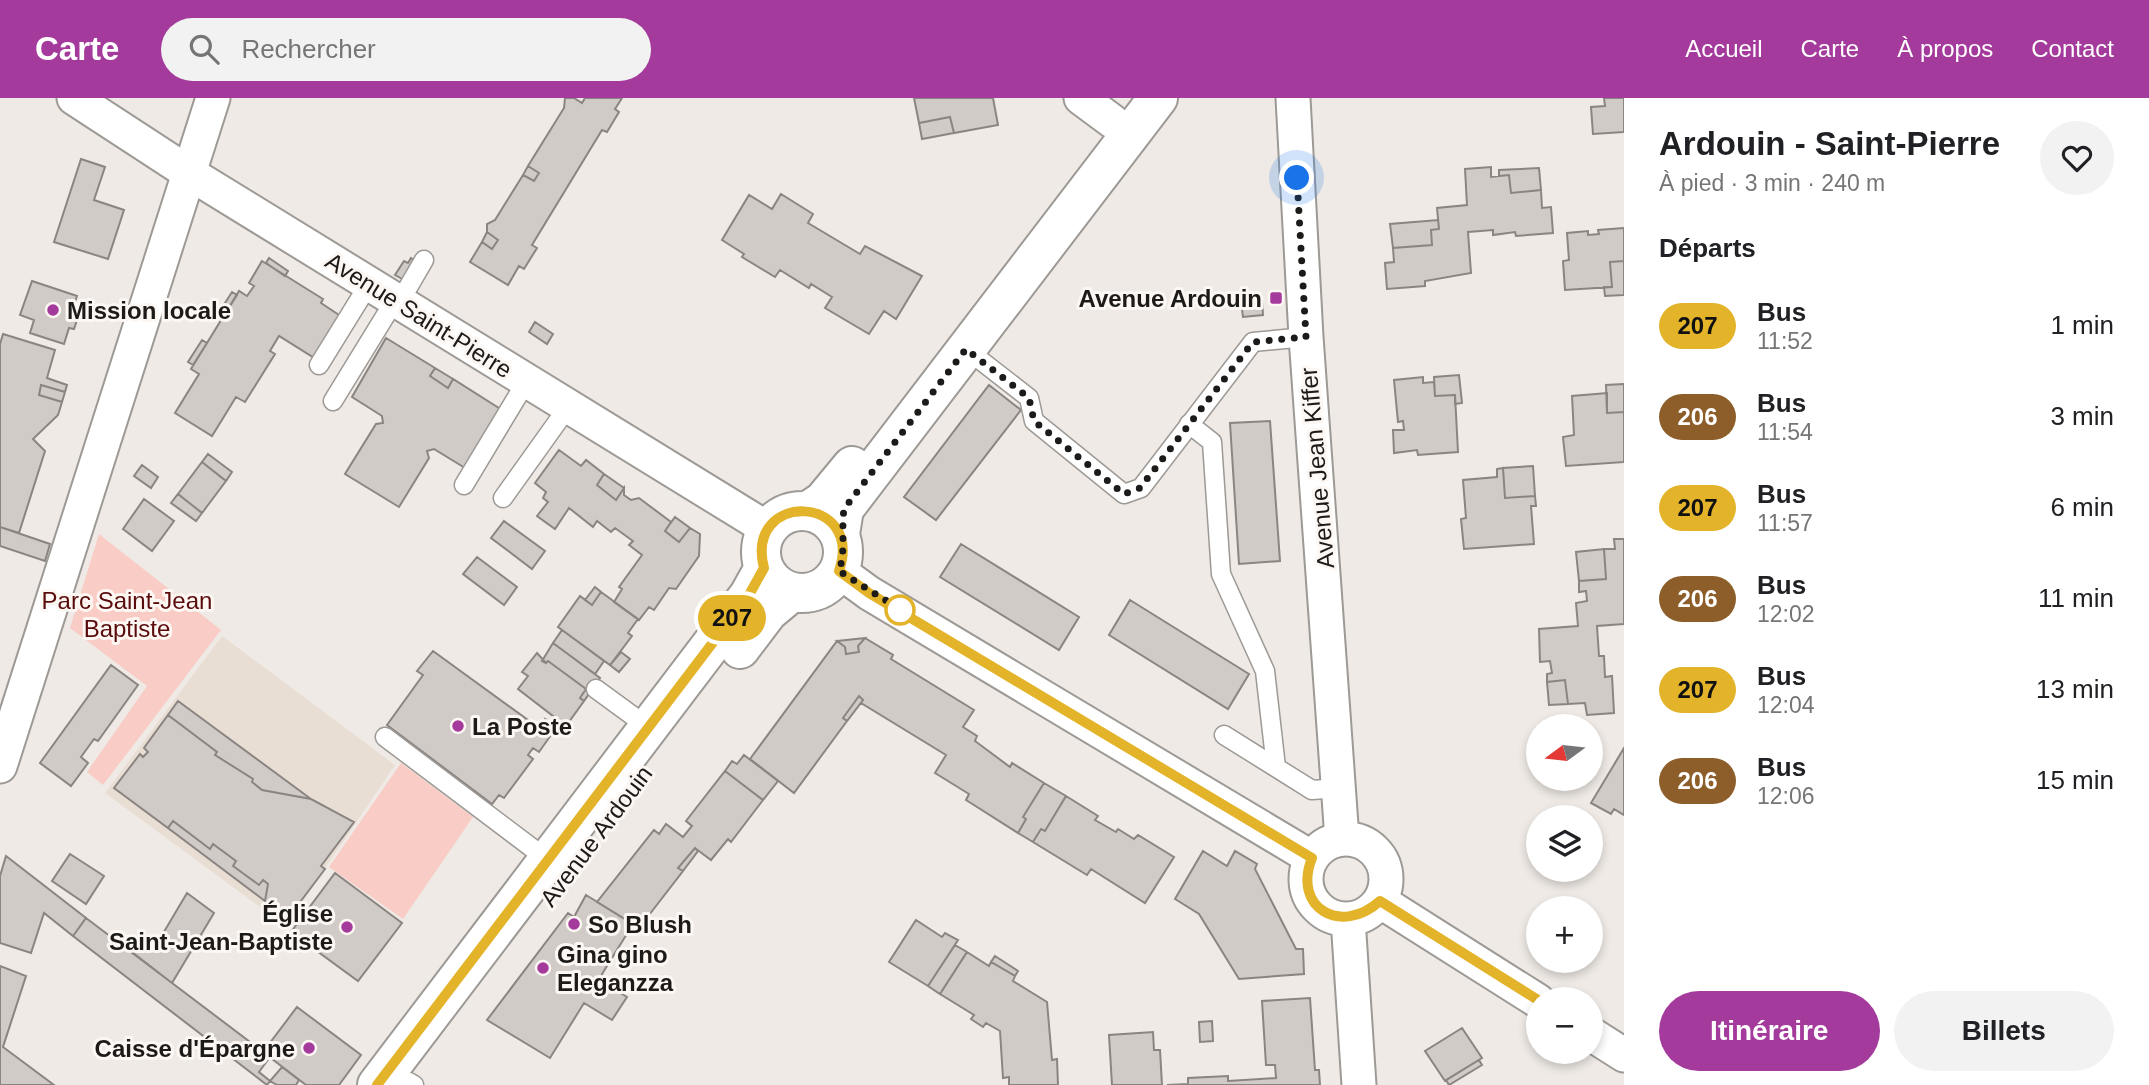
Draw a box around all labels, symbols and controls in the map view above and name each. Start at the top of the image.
search box [161,18,651,81]
text: Carte [35,30,119,67]
icon: search [185,30,223,68]
text: Rechercher [241,34,376,64]
text: Accueil [1685,35,1763,62]
text: Carte [1801,35,1859,62]
text: À propos [1897,35,1993,62]
text: Contact [2031,35,2114,62]
button: heart [2040,121,2114,195]
text: Ardouin - Saint-Pierre [1659,125,2000,162]
your location [1279,160,1314,195]
text: À pied · 3 min · 240 m [1659,170,1885,196]
text: Départs [1659,233,1756,263]
street label: Avenue Saint-Pierre [321,247,517,383]
place label: Avenue Ardouin [1078,285,1262,312]
marker: Avenue Ardouin [1268,290,1284,306]
place label: Mission locale [67,297,231,324]
text: Bus [1757,297,1806,327]
marker: Mission locale [45,302,61,318]
text: 1 min [2050,310,2114,340]
text: 207 [1677,312,1718,339]
text: 11:52 [1757,328,1813,354]
street label: Avenue Jean Kiffer [1295,366,1339,570]
text: Bus [1757,388,1806,418]
text: 3 min [2050,401,2114,431]
text: 206 [1677,403,1718,430]
text: 11:54 [1757,419,1813,445]
text: Bus [1757,479,1806,509]
text: 6 min [2050,492,2114,522]
text: 207 [1677,494,1718,521]
text: 11:57 [1757,510,1813,536]
text: Bus [1757,570,1806,600]
text: 11 min [2038,583,2114,613]
text: 206 [1677,585,1718,612]
park label: Parc Saint-Jean Baptiste [42,587,212,642]
line badge: 207 [692,595,772,641]
unlabelled marker [885,595,915,625]
text: 12:02 [1757,601,1815,627]
text: 207 [712,604,752,631]
text: Bus [1757,661,1806,691]
text: 13 min [2036,674,2114,704]
text: 207 [1677,676,1718,703]
text: 12:04 [1757,692,1815,718]
place label: La Poste [472,713,572,740]
north arrow [1526,714,1603,791]
map controls [1526,714,1603,1064]
marker: La Poste [450,718,466,734]
text: Bus [1757,752,1806,782]
street label: Avenue Ardouin [534,760,658,912]
text: 15 min [2036,765,2114,795]
text: 206 [1677,767,1718,794]
text: 12:06 [1757,783,1815,809]
button: layers [1526,805,1603,882]
button: + [1526,896,1603,973]
place label: Église Saint-Jean-Baptiste [109,900,333,955]
place label: So Blush [588,911,692,938]
marker: So Blush [566,916,582,932]
marker: Église Saint-Jean-Baptiste [339,919,355,935]
place label: Gina gino Eleganzza [557,941,674,996]
marker: Gina gino Eleganzza [535,960,551,976]
button: − [1526,987,1603,1064]
button: Itinéraire [1659,991,1880,1071]
button: Billets [1894,991,2114,1071]
place label: Caisse d'Épargne [95,1035,295,1062]
marker: Caisse d'Épargne [301,1040,317,1056]

